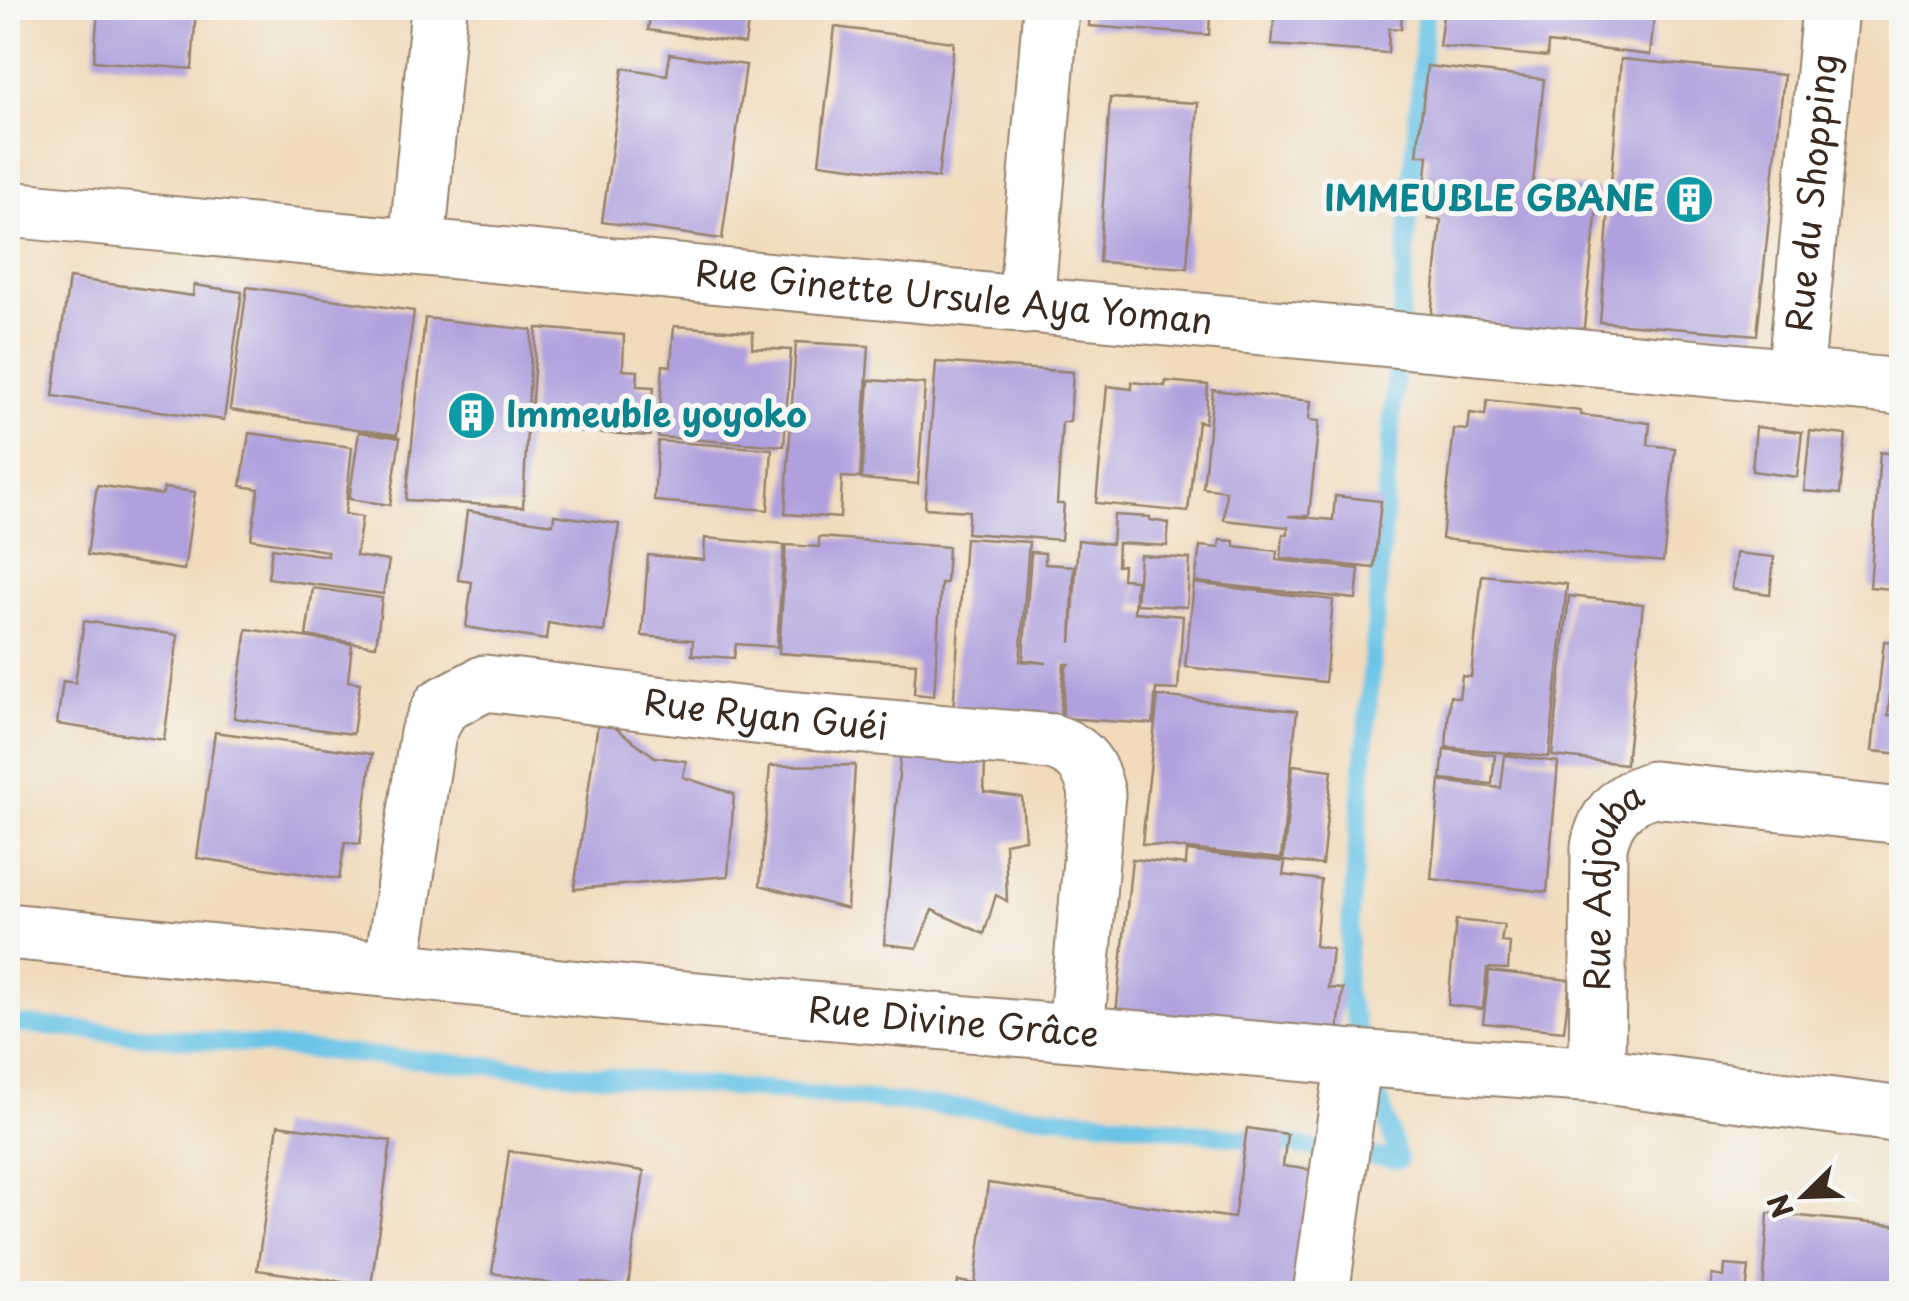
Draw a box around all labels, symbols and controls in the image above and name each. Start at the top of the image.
street label: Rue du Shopping [1770,51,1850,334]
place label: IMMEUBLE GBANE [1324,170,1655,223]
building icon: IMMEUBLE GBANE [1664,173,1716,225]
street label: Rue Ginette Ursule Aya Yoman [693,245,1215,346]
place label: Immeuble yoyoko [506,386,807,439]
building icon: Immeuble yoyoko [445,389,497,441]
street label: Rue Ryan Guéi [641,674,890,752]
street label: Rue Adjouba [1569,767,1653,991]
street label: Rue Divine Grâce [806,981,1101,1059]
north arrow [1754,1146,1854,1246]
text: N [1755,1188,1804,1225]

